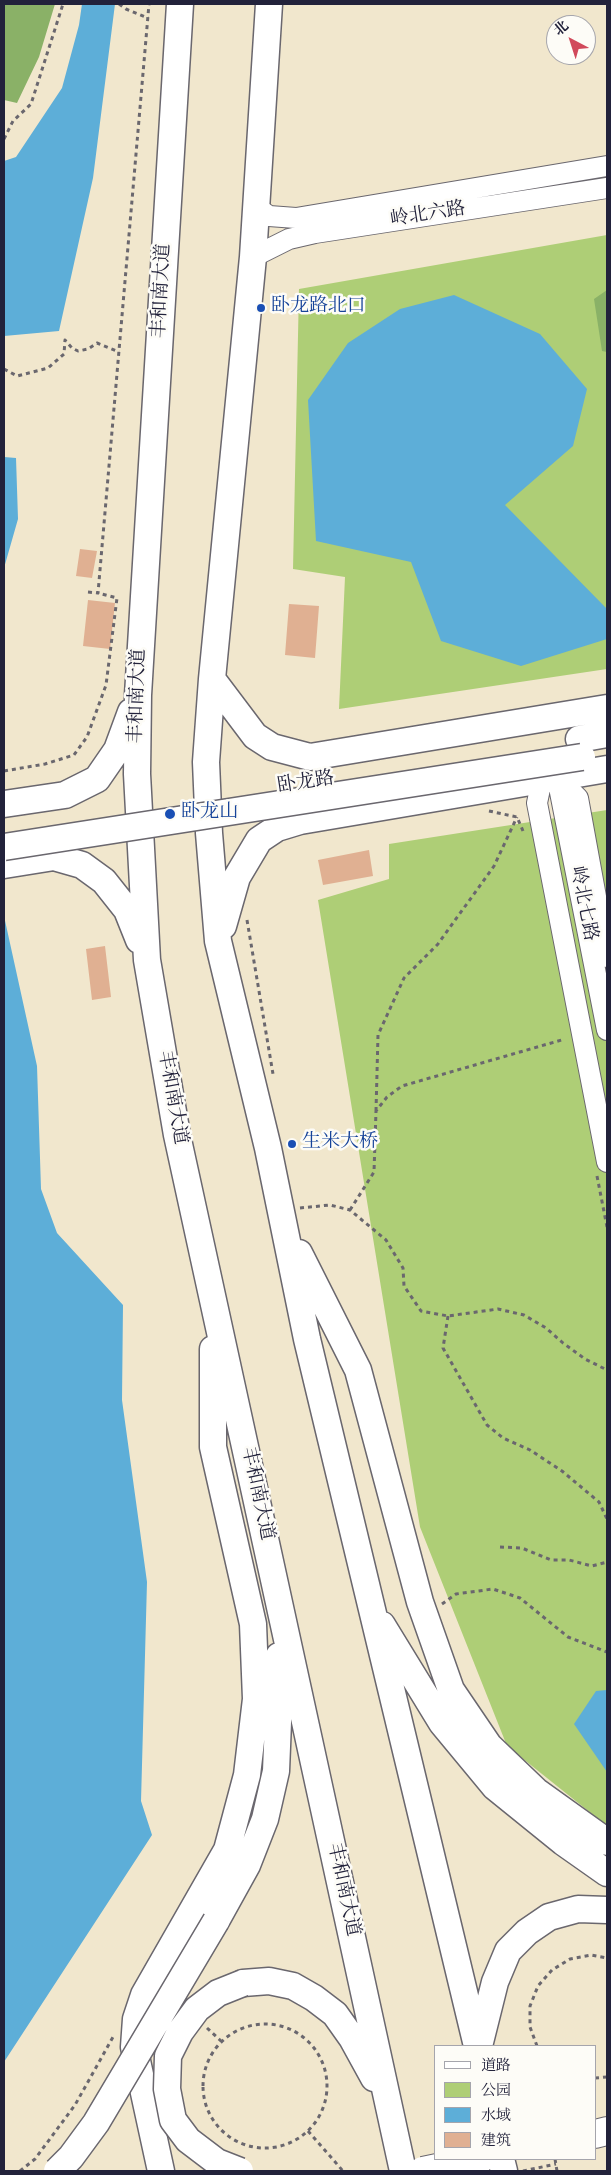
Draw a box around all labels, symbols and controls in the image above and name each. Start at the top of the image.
north arrow [546,15,596,65]
text: 北 [550,17,574,41]
street label: 岭北六路 [389,199,467,233]
street label: 丰和南大道 [149,243,177,339]
place label: 卧龙路北口 [271,297,366,319]
marker: 卧龙路北口 [255,302,267,314]
street label: 丰和南大道 [126,648,152,744]
street label: 卧龙路 [276,768,336,800]
place label: 卧龙山 [181,803,238,825]
marker: 卧龙山 [163,807,177,821]
street label: 岭北七路 [564,865,600,943]
street label: 丰和南大道 [152,1049,190,1147]
place label: 生米大桥 [302,1133,378,1155]
marker: 生米大桥 [286,1138,298,1150]
street label: 丰和南大道 [235,1445,277,1543]
street label: 丰和南大道 [321,1841,363,1939]
legend [434,2045,596,2160]
text: 道路 [481,2056,511,2077]
text: 公园 [481,2081,511,2102]
text: 水域 [481,2106,511,2127]
text: 建筑 [481,2131,511,2152]

